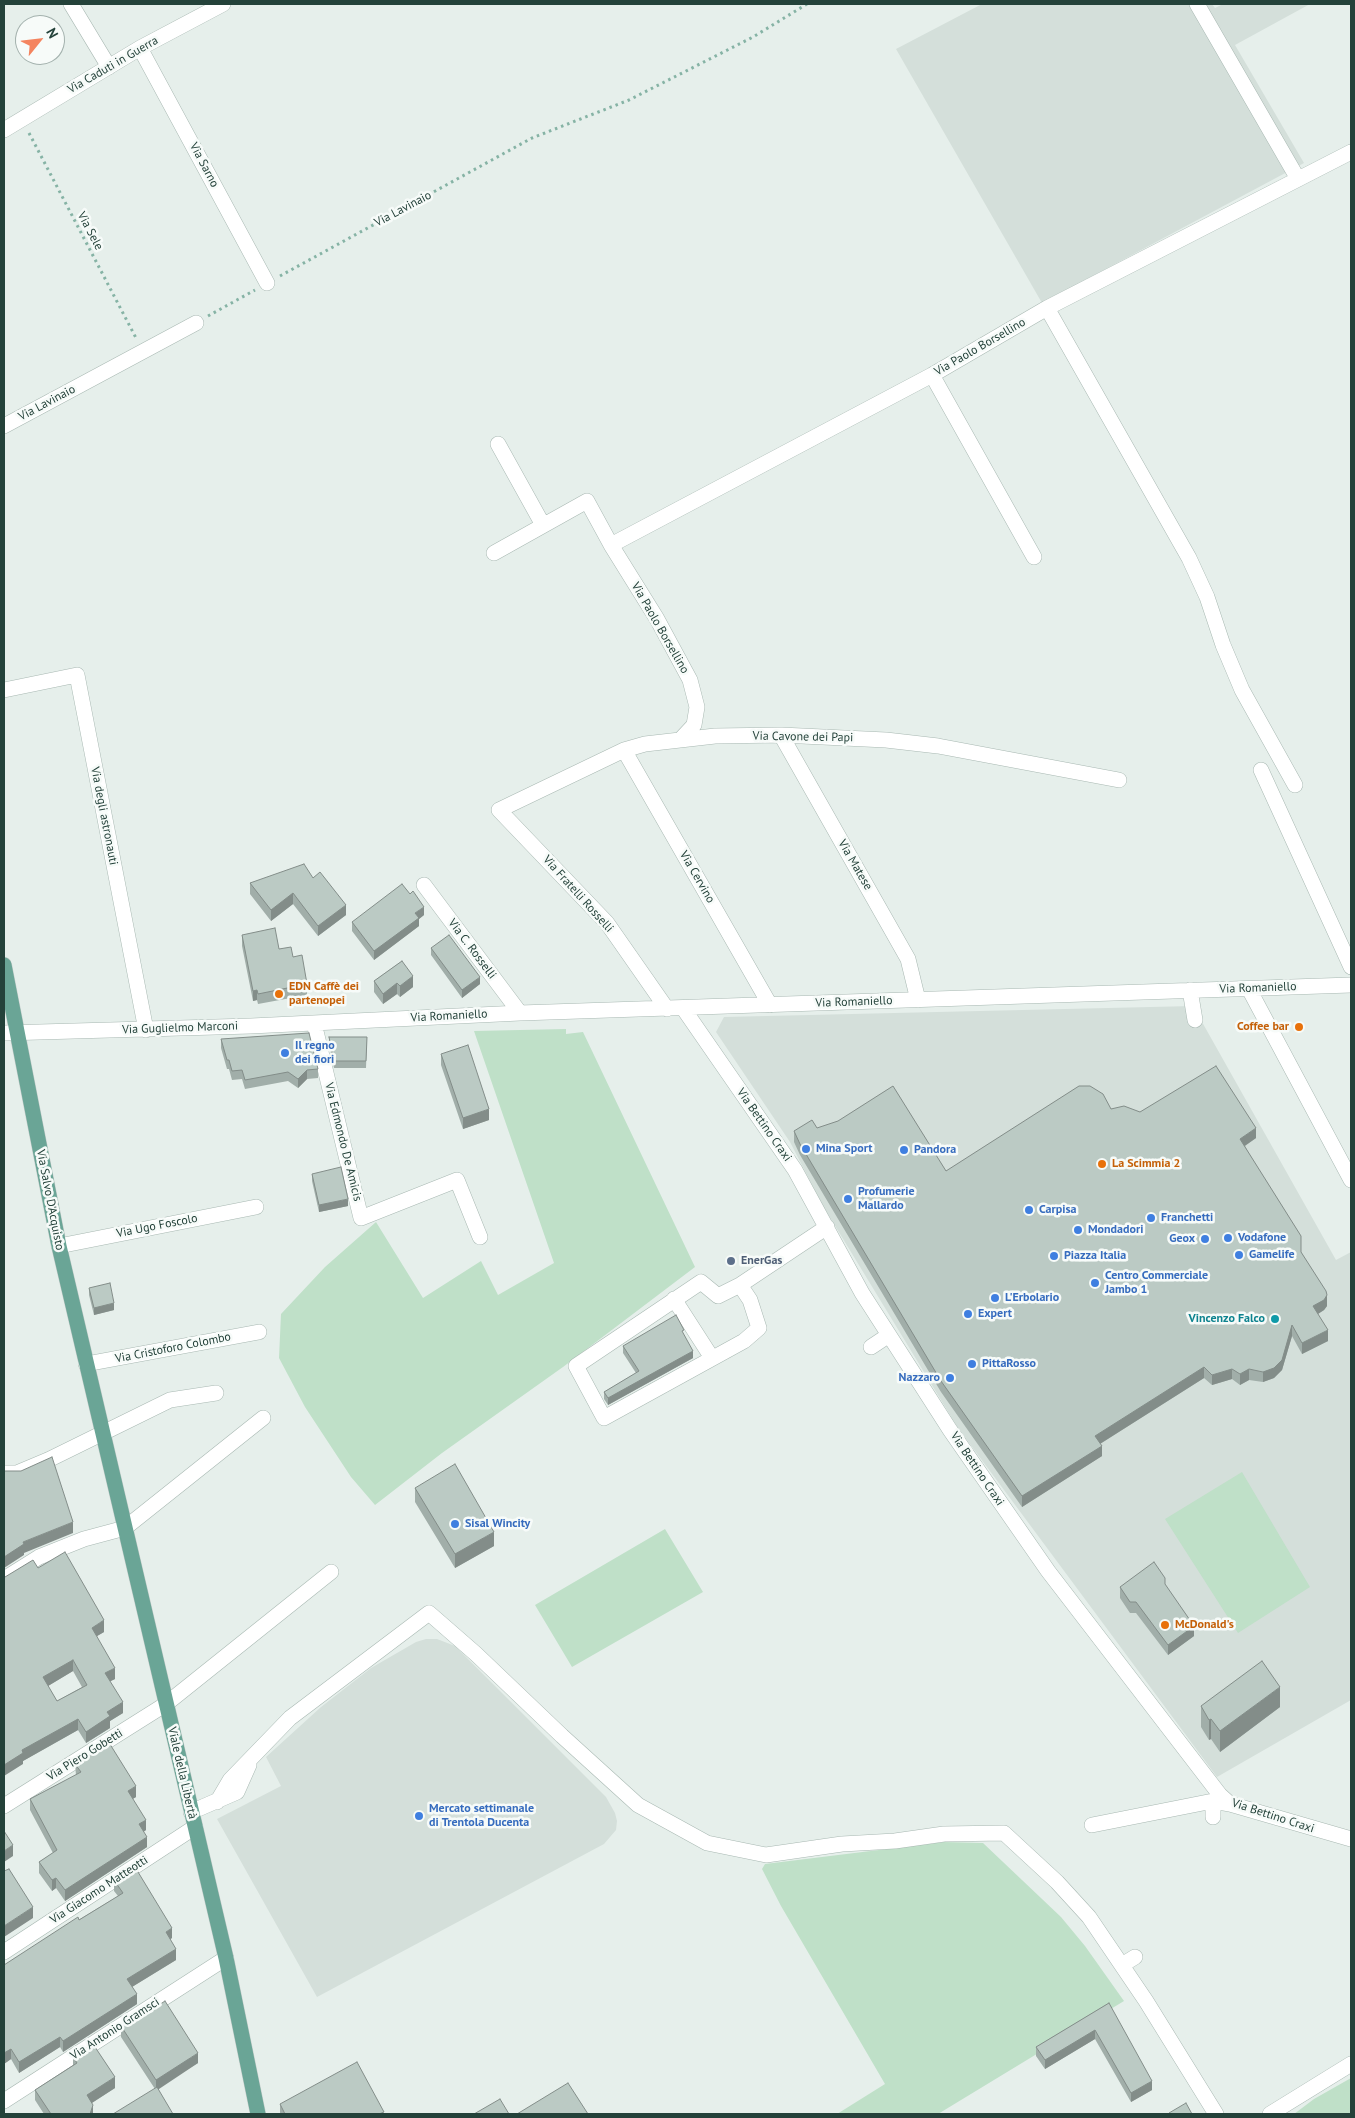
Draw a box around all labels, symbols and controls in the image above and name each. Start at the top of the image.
north arrow [15,15,65,65]
text: N [42,25,62,42]
street label: Via Caduti in Guerra [65,33,161,97]
street label: Via Sarno [186,140,222,190]
street label: Via Lavinaio [372,188,434,230]
street label: Via Sele [74,209,106,253]
street label: Via Paolo Borsellino [932,315,1028,379]
street label: Via Lavinaio [16,382,78,424]
street label: Via Paolo Borsellino [628,580,692,676]
street label: Via Cavone dei Papi [753,729,853,745]
street label: Via degli astronauti [87,766,121,866]
street label: Via Matese [835,837,875,893]
street label: Via Cervino [676,848,718,906]
street label: Via Fratelli Rosselli [540,853,616,935]
street label: Via C. Rosselli [445,916,499,982]
street label: Via Romaniello [1219,979,1297,997]
place label: EDN Caffè dei partenopei [289,980,359,1008]
marker: EDN Caffè dei partenopei [273,988,285,1000]
street label: Via Romaniello [815,993,893,1011]
street label: Via Romaniello [410,1007,488,1025]
street label: Via Guglielmo Marconi [122,1019,238,1037]
place label: Coffee bar [1237,1020,1289,1034]
marker: Coffee bar [1293,1021,1305,1033]
place label: Il regno dei fiori [295,1039,335,1067]
marker: Il regno dei fiori [279,1047,291,1059]
street label: Via Edmondo De Amicis [321,1081,365,1203]
street label: Via Bettino Craxi [733,1086,795,1164]
place label: Mina Sport [816,1142,872,1156]
marker: Mina Sport [800,1143,812,1155]
place label: Pandora [914,1143,956,1157]
marker: Pandora [898,1144,910,1156]
street label: Via Salvo D'Acquisto [33,1148,67,1252]
place label: La Scimmia 2 [1112,1157,1180,1171]
marker: La Scimmia 2 [1096,1158,1108,1170]
place label: Profumerie Mallardo [858,1185,915,1213]
marker: Profumerie Mallardo [842,1193,854,1205]
place label: Carpisa [1039,1203,1076,1217]
marker: Carpisa [1023,1204,1035,1216]
street label: Via Ugo Foscolo [115,1211,199,1241]
place label: Franchetti [1161,1211,1213,1225]
marker: Franchetti [1145,1212,1157,1224]
place label: Mondadori [1088,1223,1143,1237]
marker: Mondadori [1072,1224,1084,1236]
place label: Vodafone [1238,1231,1286,1245]
place label: Geox [1169,1232,1195,1246]
marker: Vodafone [1222,1232,1234,1244]
marker: Geox [1199,1233,1211,1245]
place label: Gamelife [1249,1248,1295,1262]
place label: Piazza Italia [1064,1249,1126,1263]
marker: Gamelife [1233,1249,1245,1261]
marker: Piazza Italia [1048,1250,1060,1262]
place label: EnerGas [741,1254,782,1268]
marker: EnerGas [725,1255,737,1267]
place label: Centro Commerciale Jambo 1 [1105,1269,1208,1297]
marker: Centro Commerciale Jambo 1 [1089,1277,1101,1289]
place label: L'Erbolario [1005,1291,1059,1305]
marker: L'Erbolario [989,1292,1001,1304]
place label: Expert [978,1307,1012,1321]
marker: Expert [962,1308,974,1320]
place label: Vincenzo Falco [1188,1312,1265,1326]
marker: Vincenzo Falco [1269,1313,1281,1325]
street label: Via Cristoforo Colombo [114,1330,232,1366]
place label: PittaRosso [982,1357,1036,1371]
marker: PittaRosso [966,1358,978,1370]
place label: Nazzaro [899,1371,940,1385]
marker: Nazzaro [944,1372,956,1384]
street label: Via Bettino Craxi [947,1429,1007,1509]
place label: Sisal Wincity [465,1517,530,1531]
marker: Sisal Wincity [449,1518,461,1530]
place label: McDonald's [1175,1618,1234,1632]
marker: McDonald's [1159,1619,1171,1631]
street label: Via Piero Gobetti [44,1726,126,1784]
street label: Viale della Libertà [164,1726,200,1820]
street label: Via Bettino Craxi [1230,1796,1316,1836]
place label: Mercato settimanale di Trentola Ducenta [429,1802,534,1830]
marker: Mercato settimanale di Trentola Ducenta [413,1810,425,1822]
street label: Via Giacomo Matteotti [47,1853,151,1927]
street label: Via Antonio Gramsci [68,1995,162,2063]

